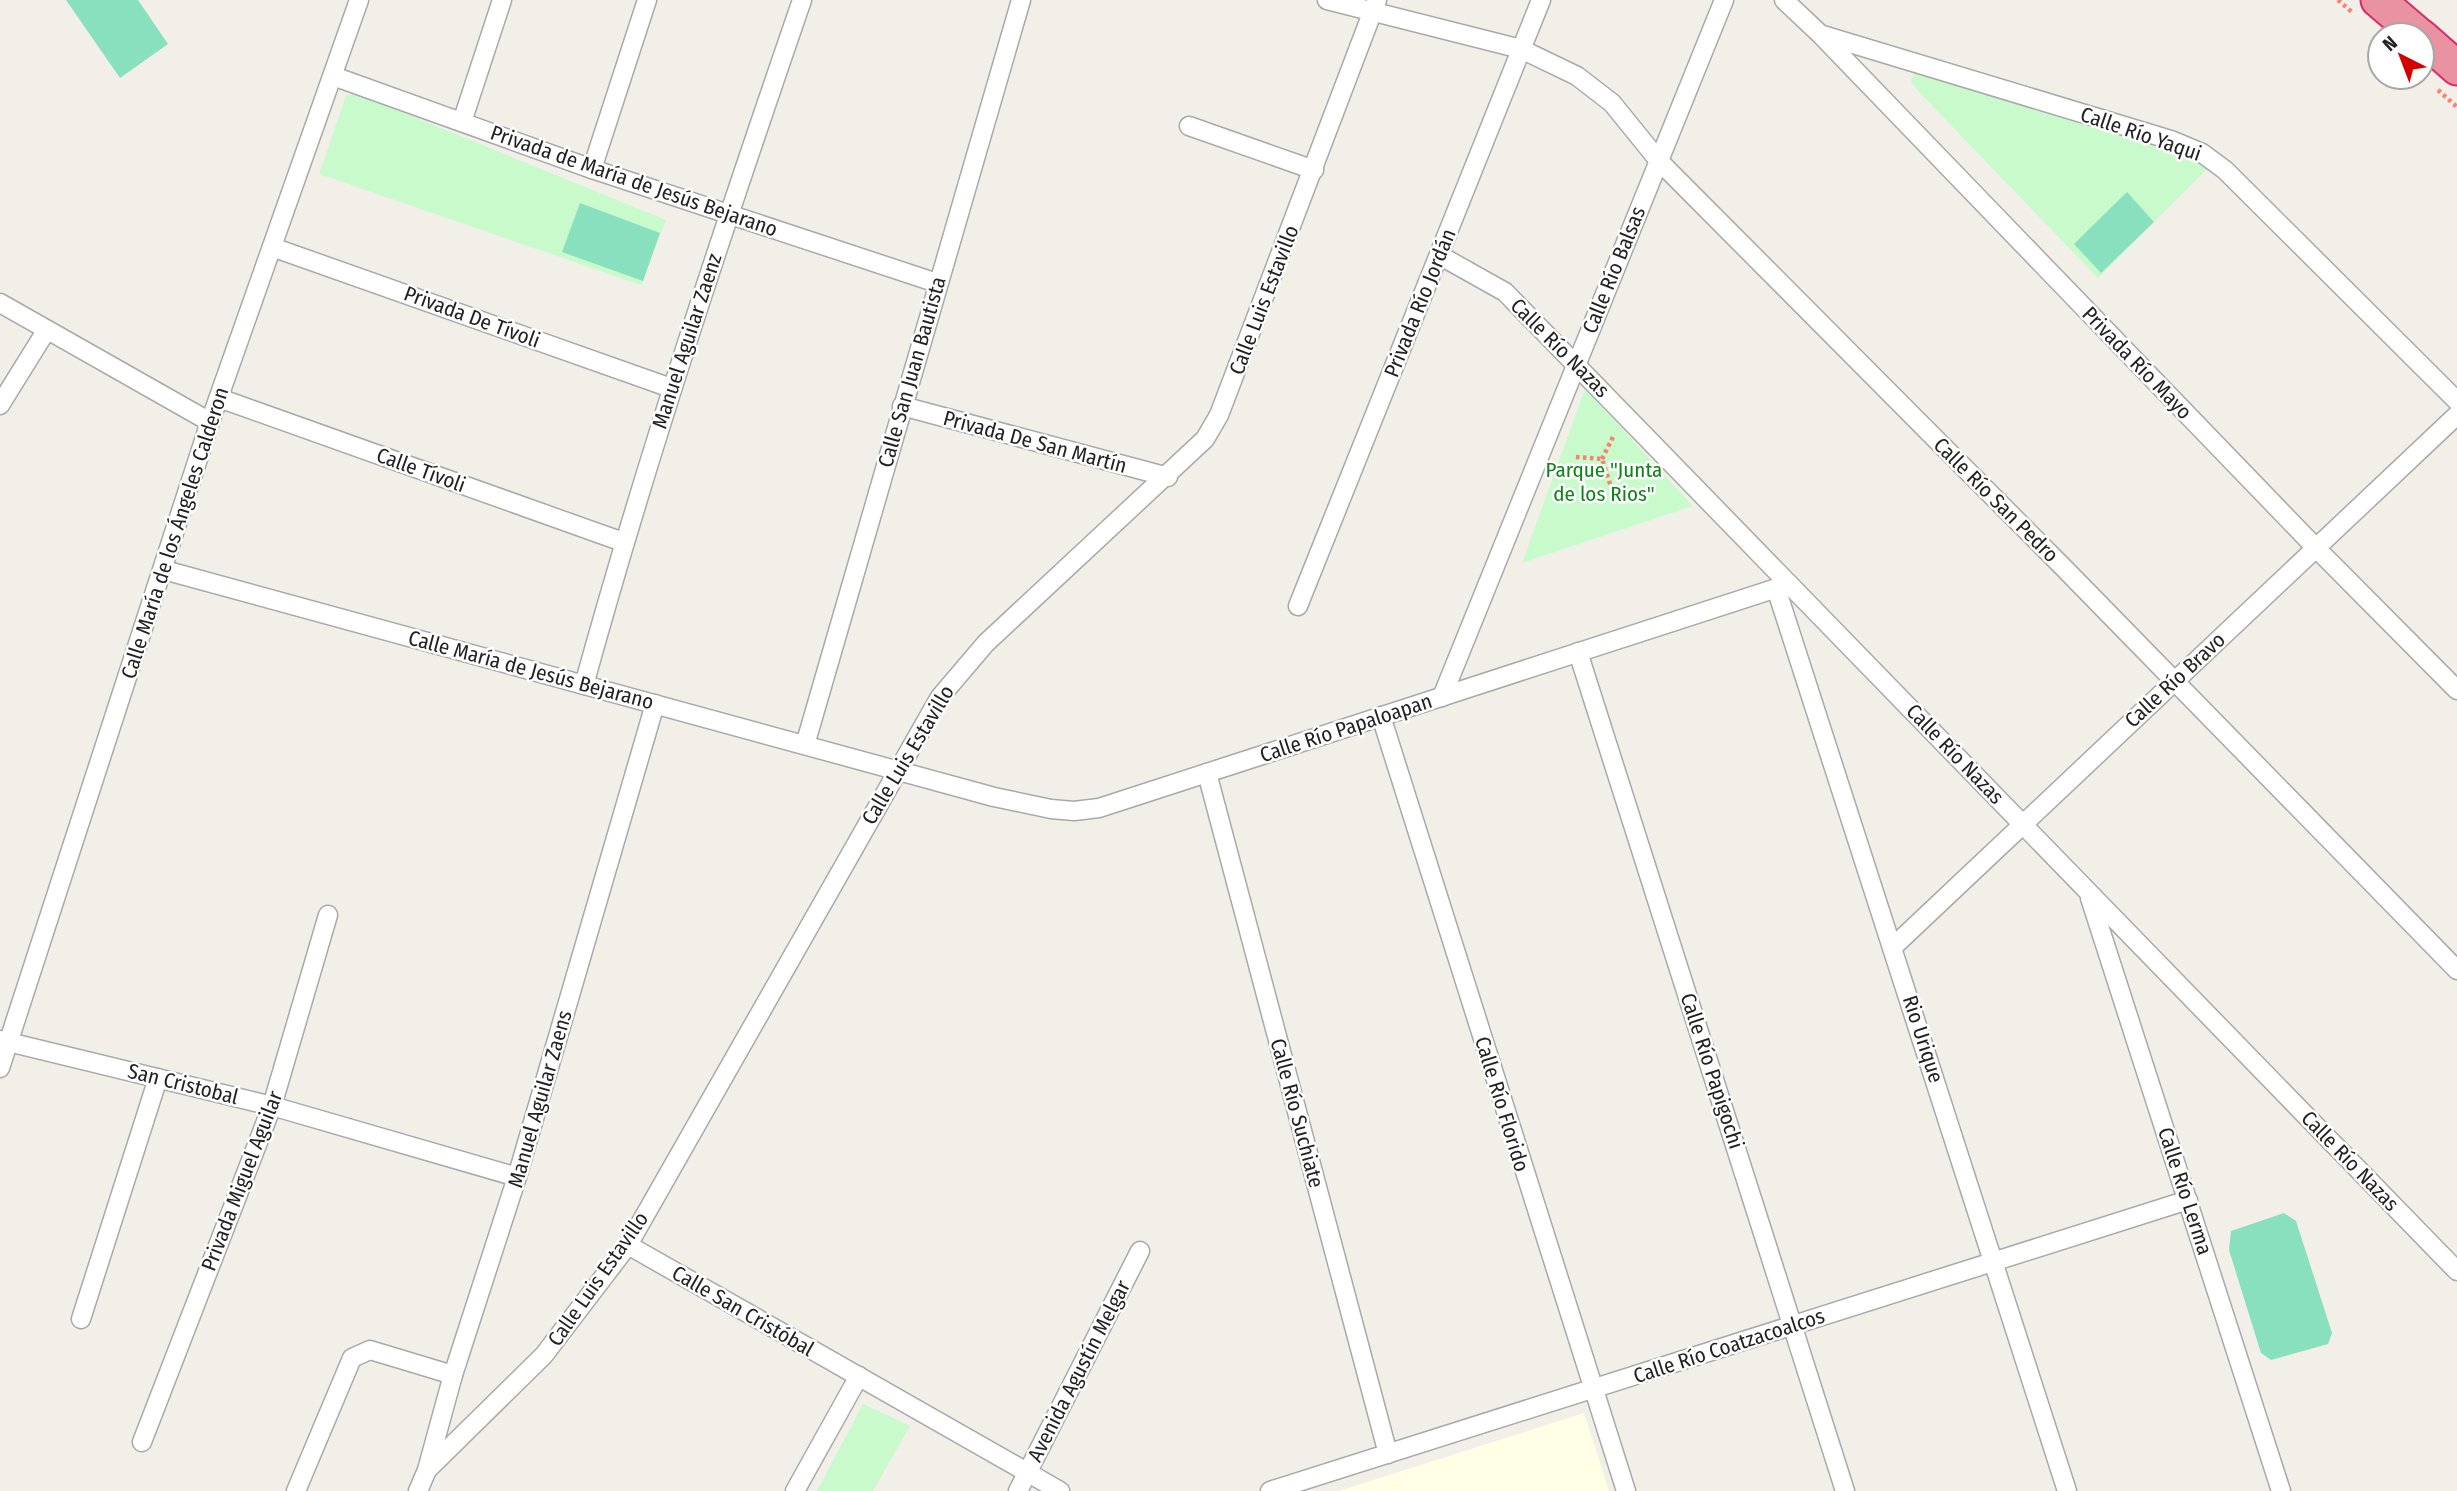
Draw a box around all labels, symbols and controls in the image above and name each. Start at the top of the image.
north arrow [2366,21,2436,91]
text: N [2378,31,2402,56]
street label: Calle Río Yaqui [2077,101,2205,167]
street label: Privada de María de Jesús Bejarano [487,120,781,242]
street label: Calle Río Balsas [1577,203,1651,337]
street label: Calle Luis Estavillo [1224,222,1304,378]
street label: Privada Río Jordán [1378,225,1462,381]
street label: Manuel Aguilar Zaenz [646,250,728,432]
street label: Calle San Juan Bautista [872,274,952,470]
street label: Privada De Tívoli [401,280,543,354]
street label: Calle Río Nazas [1505,293,1615,403]
street label: Privada Río Mayo [2077,301,2197,425]
street label: Calle María de los Ángeles Calderon [116,384,234,682]
street label: Privada De San Martín [940,405,1130,479]
street label: Calle Río San Pedro [1928,432,2064,568]
street label: Calle Tívoli [373,442,469,498]
park label: Parque "Junta de los Rios" [1546,457,1662,507]
street label: Calle María de Jesús Bejarano [405,625,657,715]
street label: Calle Río Bravo [2119,627,2231,733]
street label: Calle Luis Estavillo [856,681,960,829]
street label: Calle Río Papaloapan [1257,688,1435,768]
street label: Calle Río Nazas [1901,698,2009,810]
street label: Calle Río Papigochi [1675,990,1749,1152]
street label: Rio Urique [1897,992,1949,1086]
street label: Manuel Aguilar Zaens [502,1007,578,1191]
street label: Calle Río Florido [1469,1033,1535,1175]
street label: Calle Río Suchiate [1265,1035,1329,1191]
street label: San Cristobal [125,1058,241,1110]
street label: Privada Miguel Aguilar [196,1087,289,1275]
street label: Calle Río Nazas [2296,1105,2404,1217]
street label: Calle Río Lerma [2152,1124,2218,1258]
street label: Calle Luis Estavillo [542,1207,654,1351]
street label: Calle San Cristóbal [667,1260,819,1362]
street label: Avenida Agustín Melgar [1022,1275,1136,1466]
street label: Calle Río Coatzacoalcos [1630,1303,1828,1389]

